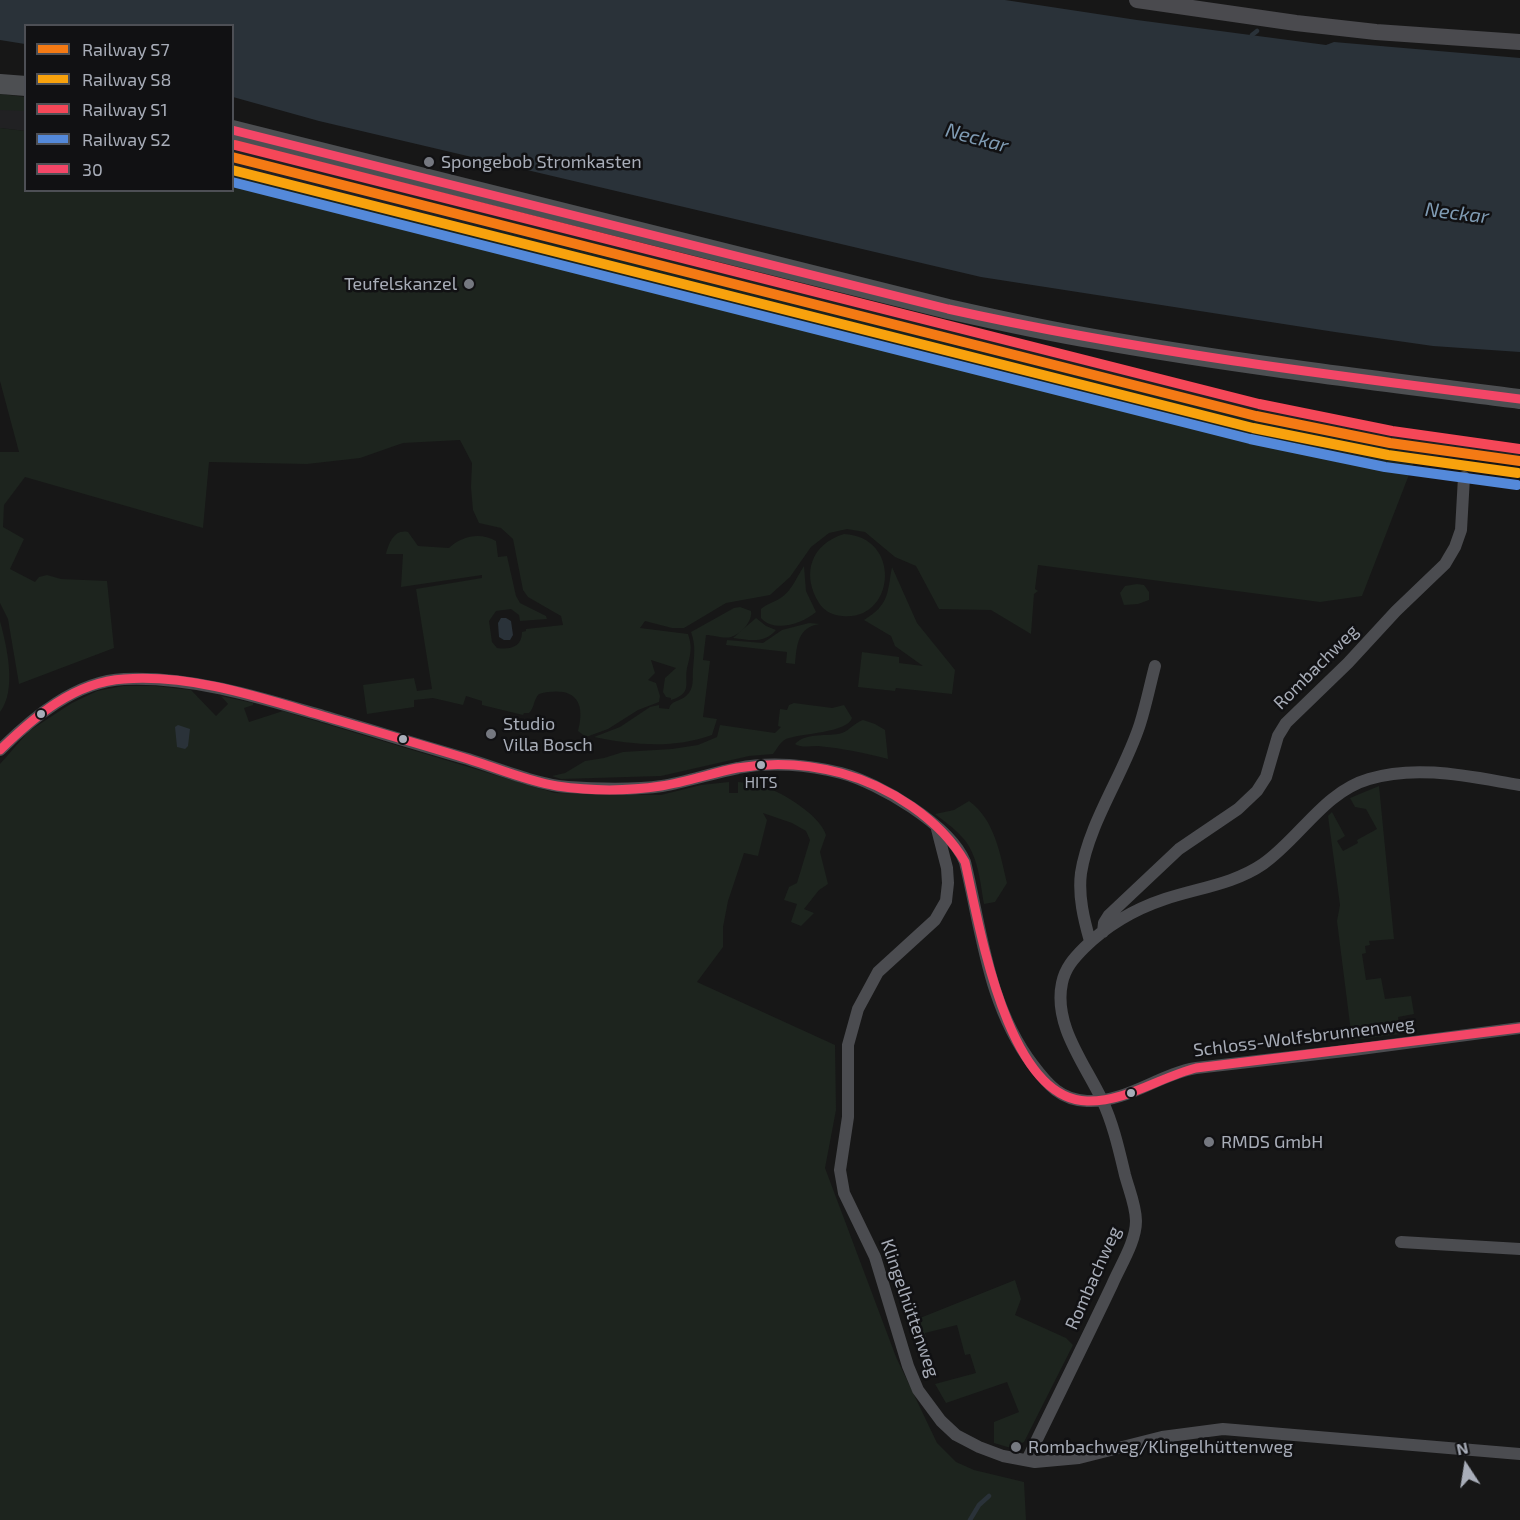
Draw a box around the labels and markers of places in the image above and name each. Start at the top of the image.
place label: Spongebob Stromkasten [441,151,642,173]
marker: Spongebob Stromkasten [422,155,436,169]
place label: Teufelskanzel [344,273,457,295]
marker: Teufelskanzel [462,277,476,291]
unlabelled marker [35,708,47,720]
place label: Studio Villa Bosch [503,713,593,756]
marker: Studio Villa Bosch [484,727,498,741]
unlabelled marker [397,733,409,745]
marker: HITS [755,759,767,771]
place label: HITS [744,773,778,793]
unlabelled marker [1125,1087,1137,1099]
place label: RMDS GmbH [1221,1131,1323,1153]
marker: RMDS GmbH [1202,1135,1216,1149]
place label: Rombachweg/Klingelhüttenweg [1028,1436,1293,1458]
marker: Rombachweg/Klingelhüttenweg [1009,1440,1023,1454]

